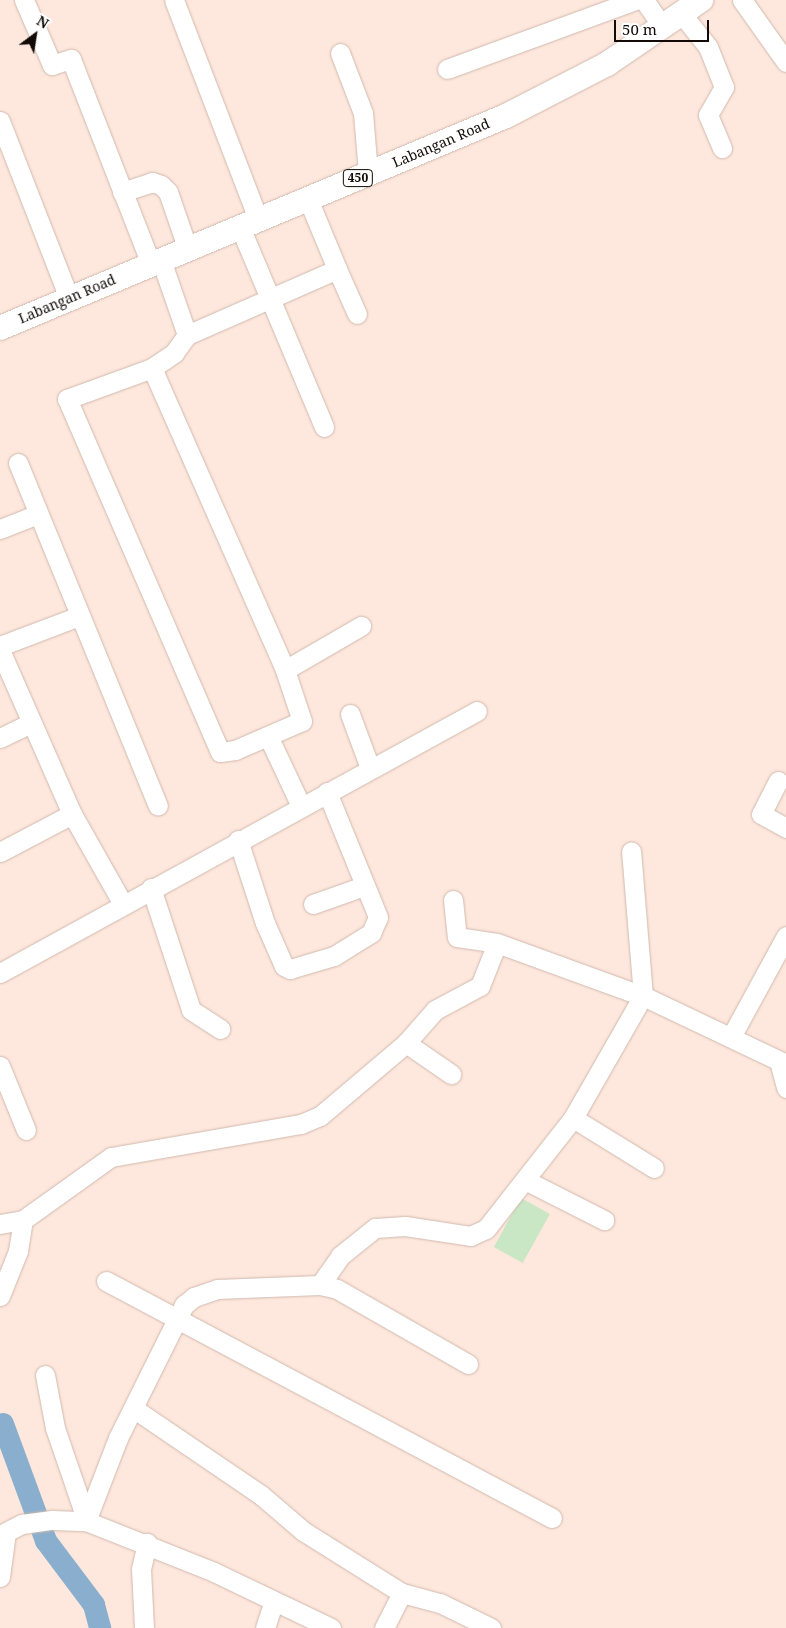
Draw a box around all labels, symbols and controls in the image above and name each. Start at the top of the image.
north arrow [10,10,60,60]
scale bar [616,10,711,42]
text: N [33,11,53,33]
text: 50 m [622,19,657,39]
street label: Labangan Road [390,115,492,171]
road number: 450 [342,168,374,188]
street label: Labangan Road [16,271,118,327]

